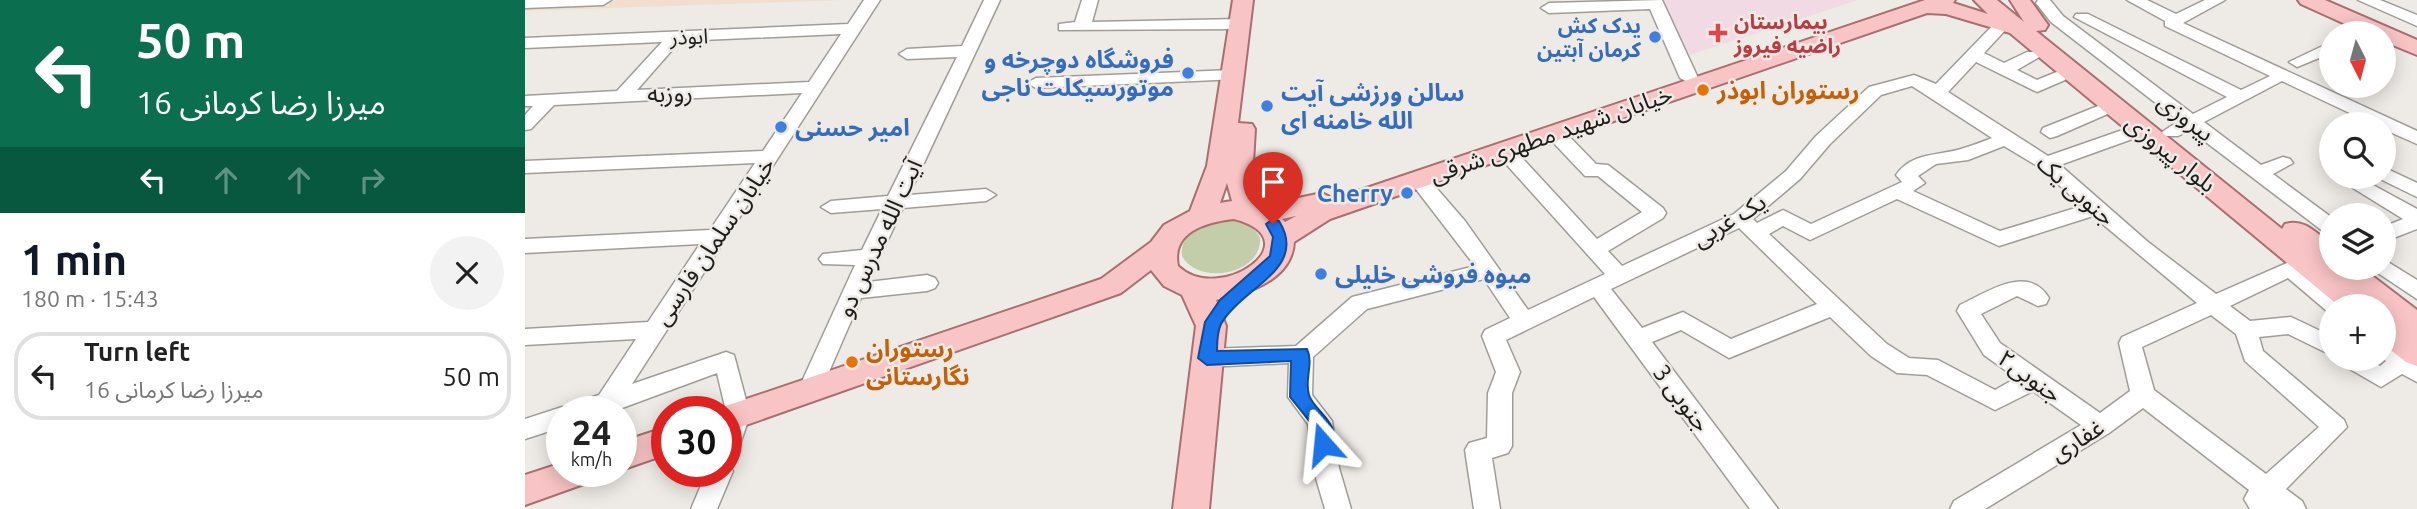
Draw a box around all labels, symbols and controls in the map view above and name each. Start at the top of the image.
place label: بیمارستان راضیه فیروز [1733,9,1841,58]
text: 50 m [136,12,245,67]
place label: یدک کش کرمان آبتین [1537,13,1641,62]
north arrow [2319,21,2396,98]
map controls [2319,21,2396,371]
street label: ابوذر [668,23,709,50]
marker: بیمارستان راضیه فیروز [1708,23,1728,43]
icon: left [21,28,112,119]
marker: یدک کش کرمان آبتین [1647,29,1663,45]
place label: فروشگاه دوچرخه و موتورسیکلت ناجی [981,46,1174,102]
marker: فروشگاه دوچرخه و موتورسیکلت ناجی [1180,65,1196,81]
place label: رستوران ابوذر [1716,77,1860,105]
street label: روزبه [647,79,693,108]
place label: سالن ورزشى آیت الله خامنه اى [1281,79,1465,135]
street label: خیابان شهید مطهری شرقی [1426,80,1676,189]
marker: رستوران ابوذر [1695,82,1711,98]
text: میرزا رضا کرمانی 16 [136,84,386,120]
street label: پیروزی [2151,87,2219,149]
marker: سالن ورزشى آیت الله خامنه اى [1259,98,1275,114]
street label: بلوار پیروزی [2119,108,2222,199]
button: search [2319,112,2396,189]
place label: امیر حسنی [795,114,910,142]
marker: امیر حسنی [773,119,789,135]
street label: جنوبی یک [2031,149,2120,232]
street label: خیابان سلمان فارسی [648,152,781,331]
pin [1243,152,1303,224]
street label: آیت الله مدرس دو [831,154,929,322]
icon: left [134,161,172,199]
icon: ahead [207,161,245,199]
icon: ahead [280,161,318,199]
icon: right [353,161,391,199]
icon: arrive [1254,163,1292,201]
place label: Cherry [1317,180,1393,207]
marker: Cherry [1399,185,1415,201]
street label: یک غربی [1687,188,1771,253]
button: layers [2319,203,2396,280]
text: 1 min [21,236,127,283]
button: close [430,236,504,310]
place label: میوه فروشی خلیلی [1335,261,1532,289]
marker: میوه فروشی خلیلی [1313,266,1329,282]
text: 180 m · 15:43 [21,286,159,311]
button: + [2319,294,2396,371]
place label: رستوران نگارستانی [866,335,970,391]
text: Turn left [84,337,190,366]
street label: جنوبی۲ [1993,344,2067,409]
marker: رستوران نگارستانی [844,354,860,370]
icon: left [25,357,63,395]
street label: جنوبی 3 [1647,359,1716,437]
text: 50 m [442,362,500,391]
text: میرزا رضا کرمانی 16 [84,377,264,402]
speed limit sign: 30 [651,396,742,487]
position arrow [1286,407,1360,481]
text: 24 [572,412,611,452]
street label: غفاری [2045,413,2109,468]
text: km/h [571,449,612,469]

